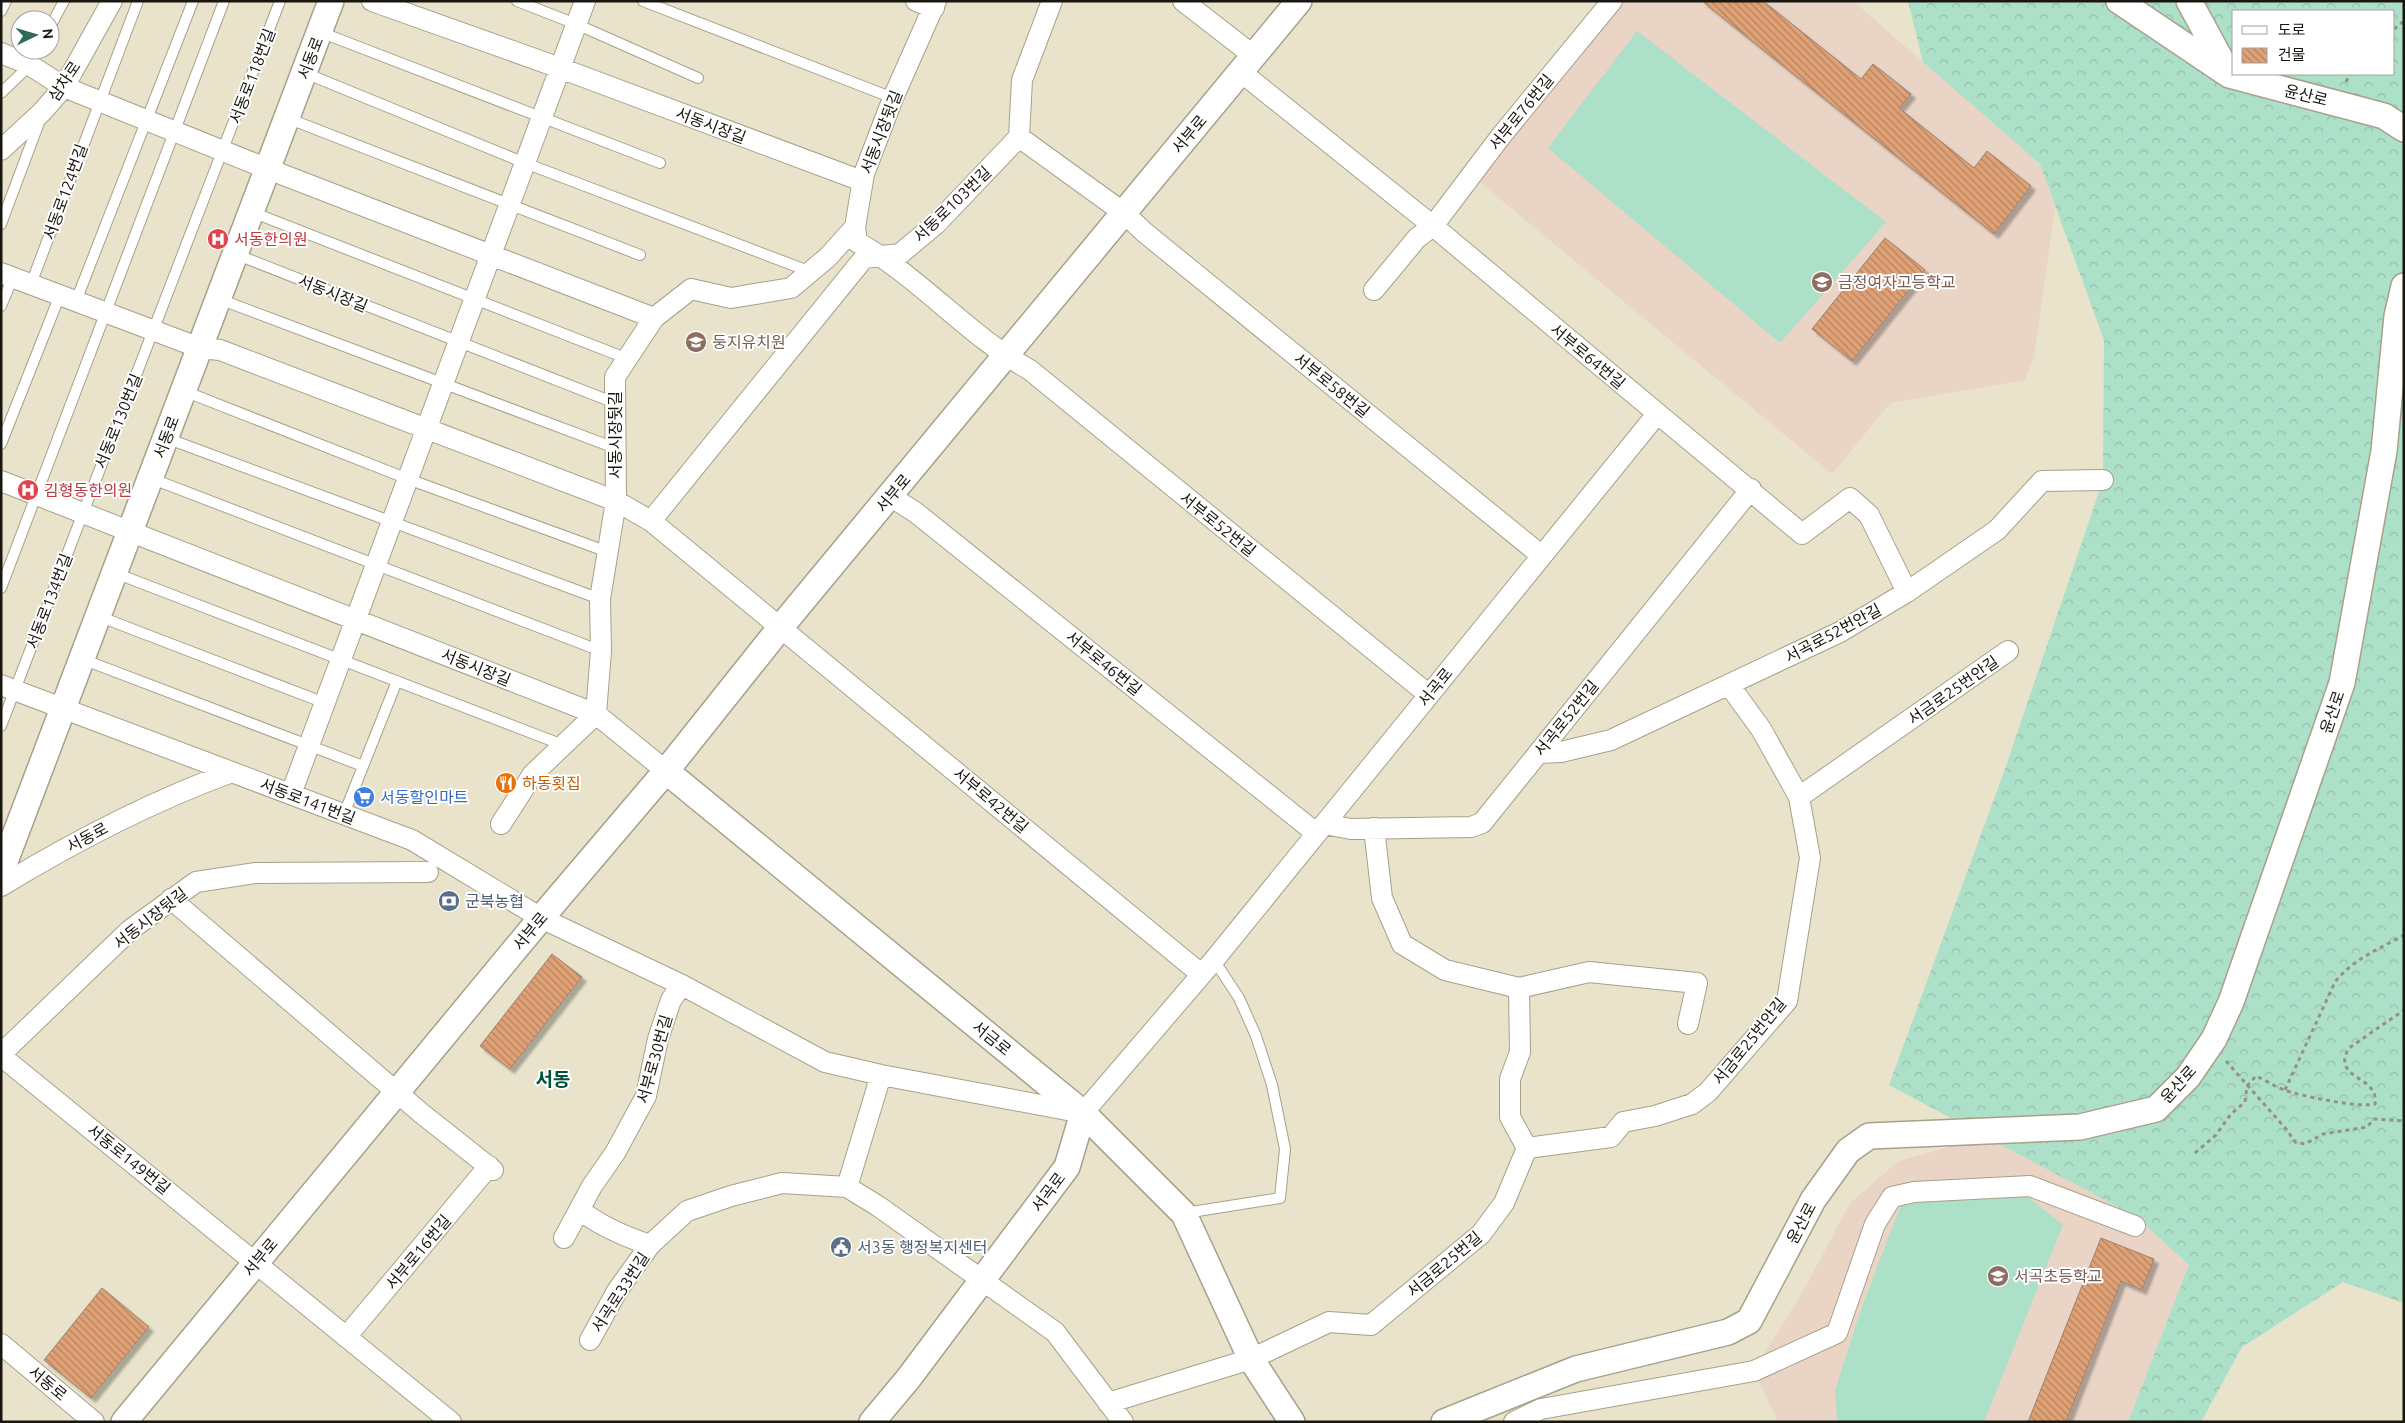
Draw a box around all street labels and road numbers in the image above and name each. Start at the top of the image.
street label: 서동로118번길 [226,26,278,126]
street label: 서동로 [294,34,326,82]
street label: 삼차로 [44,57,84,104]
street label: 서부로76번길 [1485,71,1557,153]
street label: 윤산로 [2282,81,2330,109]
street label: 서동시장뒷길 [857,88,905,176]
street label: 서동시장길 [673,103,749,147]
street label: 서부로 [1168,111,1210,157]
street label: 서동로124번길 [39,142,91,242]
street label: 서동로103번길 [910,163,994,245]
street label: 서동시장길 [296,271,370,315]
street label: 서부로64번길 [1547,320,1629,392]
street label: 서부로58번길 [1291,349,1373,421]
street label: 서동로130번길 [91,371,145,471]
street label: 서동시장뒷길 [606,391,624,479]
street label: 서동로 [150,413,182,461]
street label: 서부로 [872,470,914,516]
street label: 서부로52번길 [1177,488,1259,560]
street label: 서동로134번길 [23,551,75,651]
street label: 서곡로52번안길 [1782,600,1884,666]
street label: 서부로46번길 [1063,627,1145,699]
street label: 서동시장길 [439,645,513,689]
street label: 서금로25번안길 [1904,652,2002,728]
street label: 서곡로 [1414,664,1456,710]
street label: 서곡로52번길 [1530,677,1602,759]
street label: 윤산로 [2316,688,2348,736]
street label: 서부로42번길 [950,764,1032,836]
street label: 서동로141번길 [258,775,358,827]
street label: 서동로 [63,819,111,855]
street label: 서동시장뒷길 [110,884,190,952]
street label: 서부로 [509,908,551,954]
street label: 서금로25번안길 [1709,994,1789,1088]
street label: 서부로30번길 [633,1012,675,1106]
street label: 서금로 [969,1017,1015,1059]
street label: 윤산로 [2157,1061,2200,1106]
street label: 서동로149번길 [84,1120,174,1198]
street label: 서곡로 [1028,1169,1069,1215]
street label: 윤산로 [1783,1199,1819,1247]
street label: 서부로16번길 [382,1211,454,1293]
street label: 서금로25번길 [1403,1228,1485,1300]
street label: 서부로 [239,1234,281,1280]
street label: 서곡로33번길 [587,1249,653,1335]
street label: 서동로 [25,1362,71,1404]

